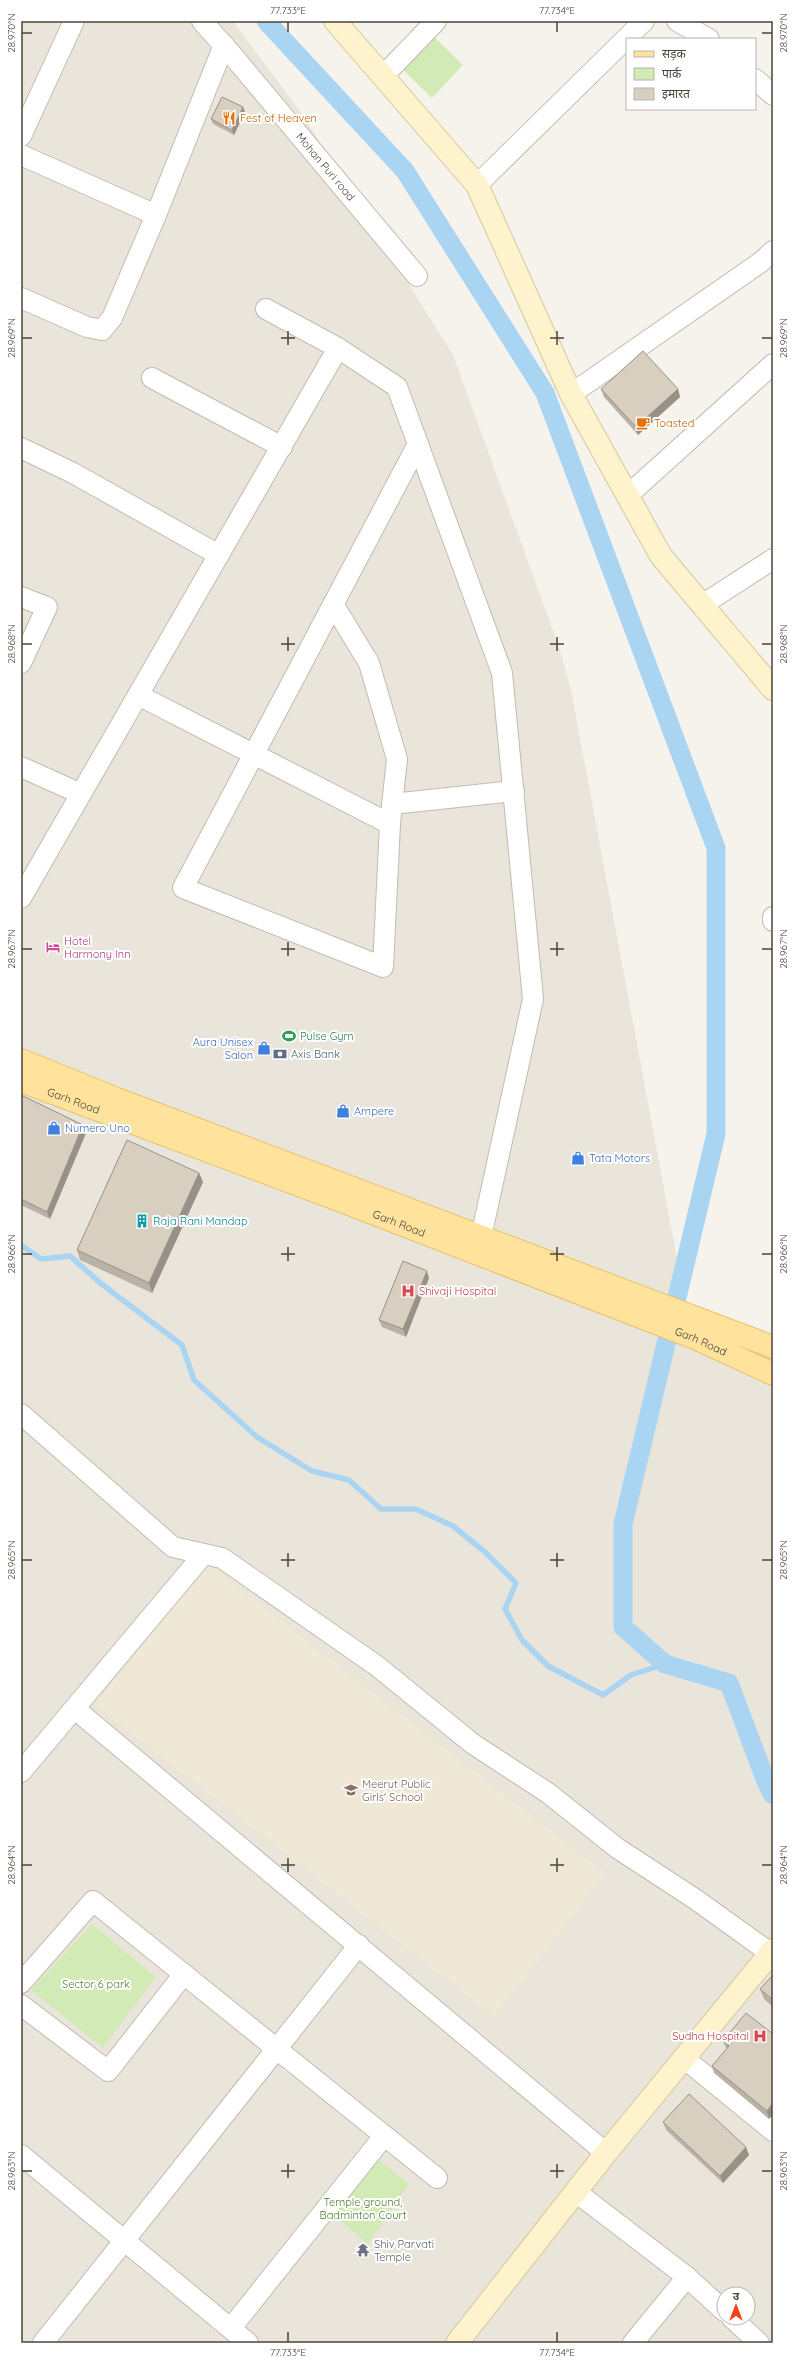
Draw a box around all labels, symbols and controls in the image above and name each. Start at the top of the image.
text: 77.733°E [270,4,306,17]
text: 77.734°E [539,4,575,17]
text: 28.970°N [5,13,18,53]
text: 28.970°N [777,13,790,53]
legend [626,38,756,110]
text: सड़क [662,46,687,61]
text: पार्क [662,66,682,81]
text: इमारत [662,86,691,101]
restaurant icon: Fest of Heaven [221,110,237,126]
place label: Fest of Heaven [240,111,317,125]
street label: Mohan Puri road [293,130,358,204]
text: 28.969°N [5,318,18,358]
text: 28.969°N [777,318,790,358]
cafe icon: Toasted [635,415,651,431]
place label: Toasted [654,416,694,430]
text: 28.968°N [5,624,18,664]
text: 28.968°N [777,624,790,664]
text: 28.967°N [5,929,18,969]
text: 28.967°N [777,929,790,969]
place label: Hotel Harmony Inn [64,934,131,961]
hotel icon: Hotel Harmony Inn [45,939,61,955]
sports icon: Pulse Gym [281,1028,297,1044]
place label: Pulse Gym [300,1029,354,1043]
place label: Aura Unisex Salon [193,1035,253,1062]
shop icon: Aura Unisex Salon [256,1040,272,1056]
bank icon: Axis Bank [272,1046,288,1062]
place label: Axis Bank [291,1047,340,1061]
street label: Garh Road [45,1084,102,1117]
shop icon: Ampere [335,1103,351,1119]
place label: Ampere [354,1104,394,1118]
shop icon: Numero Uno [46,1120,62,1136]
place label: Numero Uno [65,1121,130,1135]
shop icon: Tata Motors [570,1150,586,1166]
place label: Tata Motors [589,1151,650,1165]
street label: Garh Road [371,1207,427,1240]
building icon: Raja Rani Mandap [134,1213,150,1229]
place label: Raja Rani Mandap [153,1214,248,1228]
text: 28.966°N [5,1234,18,1274]
text: 28.966°N [777,1234,790,1274]
hospital icon: Shivaji Hospital [400,1283,416,1299]
place label: Shivaji Hospital [419,1284,496,1298]
street label: Garh Road [673,1324,729,1359]
text: 28.965°N [5,1540,18,1580]
text: 28.965°N [777,1540,790,1580]
place label: Meerut Public Girls' School [362,1777,431,1804]
school or university icon: Meerut Public Girls' School [343,1782,359,1798]
text: 28.964°N [5,1845,18,1885]
text: 28.964°N [777,1845,790,1885]
park label: Sector 6 park [62,1977,130,1991]
hospital icon: Sudha Hospital [752,2028,768,2044]
place label: Sudha Hospital [672,2029,749,2043]
text: 28.963°N [5,2151,18,2191]
text: 28.963°N [777,2151,790,2191]
park label: Temple ground, Badminton Court [320,2195,407,2222]
place label: Shiv Parvati Temple [374,2237,434,2264]
temple icon: Shiv Parvati Temple [355,2242,371,2258]
north arrow [716,2286,756,2326]
text: उ [733,2289,740,2303]
text: 77.733°E [270,2346,306,2359]
text: 77.734°E [539,2346,575,2359]

